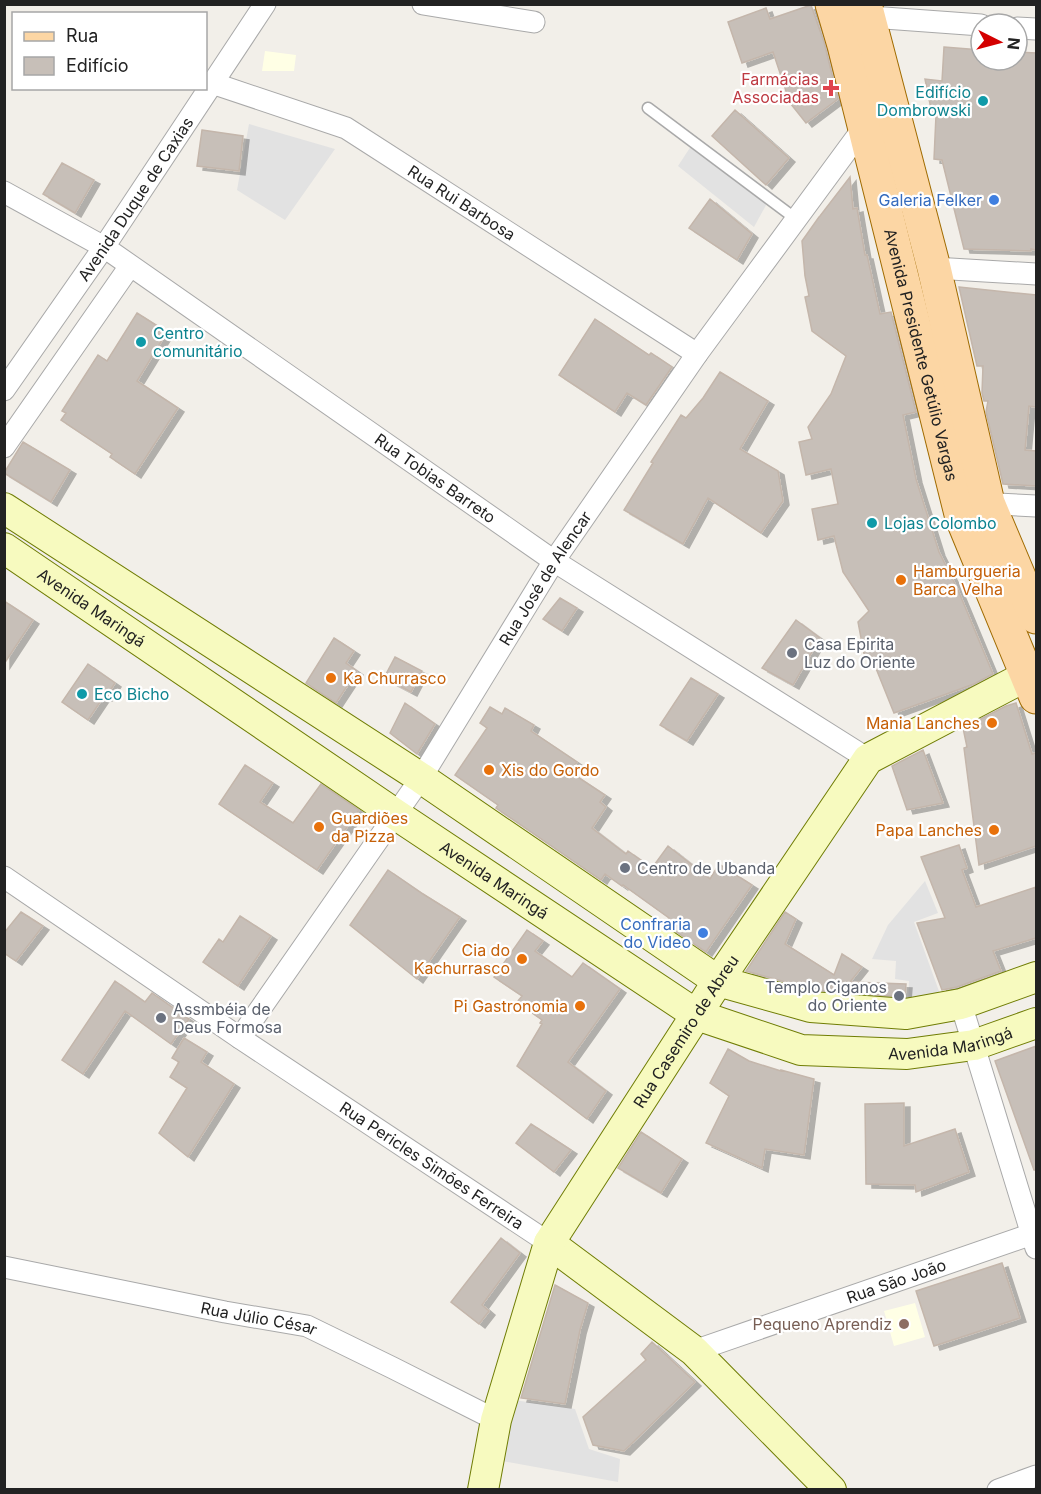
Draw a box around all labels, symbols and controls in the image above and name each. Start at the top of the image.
legend [12,12,207,90]
north arrow [969,12,1029,72]
text: Rua [66,25,98,46]
text: N [1003,36,1025,51]
text: Edifício [66,55,129,76]
place label: Farmácias Associadas [732,69,819,107]
marker: Farmácias Associadas [824,81,838,95]
place label: Edifício Dombrowski [877,82,971,120]
marker: Edifício Dombrowski [976,94,990,108]
street label: Avenida Duque de Caxias [73,113,197,285]
street label: Rua Rui Barbosa [404,161,519,244]
place label: Galeria Felker [878,190,982,210]
marker: Galeria Felker [987,193,1001,207]
street label: Avenida Presidente Getúlio Vargas [880,226,962,483]
place label: Centro comunitário [153,323,243,361]
marker: Centro comunitário [134,335,148,349]
street label: Rua Tobias Barreto [371,429,500,527]
street label: Rua José de Alencar [495,507,596,649]
place label: Lojas Colombo [884,513,997,533]
marker: Lojas Colombo [865,516,879,530]
place label: Hamburgueria Barca Velha [913,561,1021,599]
street label: Avenida Maringá [34,564,150,651]
marker: Hamburgueria Barca Velha [894,573,908,587]
place label: Casa Epirita Luz do Oriente [804,634,915,672]
marker: Casa Epirita Luz do Oriente [785,646,799,660]
place label: Ka Churrasco [343,668,446,688]
marker: Ka Churrasco [324,671,338,685]
place label: Eco Bicho [94,684,169,704]
marker: Eco Bicho [75,687,89,701]
place label: Mania Lanches [866,713,980,733]
marker: Mania Lanches [985,716,999,730]
place label: Xis do Gordo [501,760,599,780]
marker: Xis do Gordo [482,763,496,777]
place label: Guardiões da Pizza [331,808,408,846]
marker: Guardiões da Pizza [312,820,326,834]
place label: Papa Lanches [876,820,982,840]
marker: Papa Lanches [987,823,1001,837]
street label: Avenida Maringá [436,837,552,923]
place label: Centro de Ubanda [637,858,775,878]
marker: Centro de Ubanda [618,861,632,875]
place label: Confraria do Video [620,914,691,952]
marker: Confraria do Video [696,926,710,940]
place label: Cia do Kachurrasco [414,940,510,978]
street label: Rua Casemiro de Abreu [629,951,743,1112]
marker: Cia do Kachurrasco [515,952,529,966]
place label: Templo Ciganos do Oriente [765,977,887,1015]
marker: Templo Ciganos do Oriente [892,989,906,1003]
place label: Pi Gastronomia [454,996,568,1016]
place label: Assmbéia de Deus Formosa [173,999,282,1037]
marker: Pi Gastronomia [573,999,587,1013]
marker: Assmbéia de Deus Formosa [154,1011,168,1025]
street label: Avenida Maringá [888,1022,1015,1064]
street label: Rua Pericles Simões Ferreira [336,1097,528,1234]
street label: Rua São João [844,1255,949,1307]
street label: Rua Júlio César [199,1297,321,1340]
place label: Pequeno Aprendiz [753,1314,892,1334]
marker: Pequeno Aprendiz [897,1317,911,1331]

